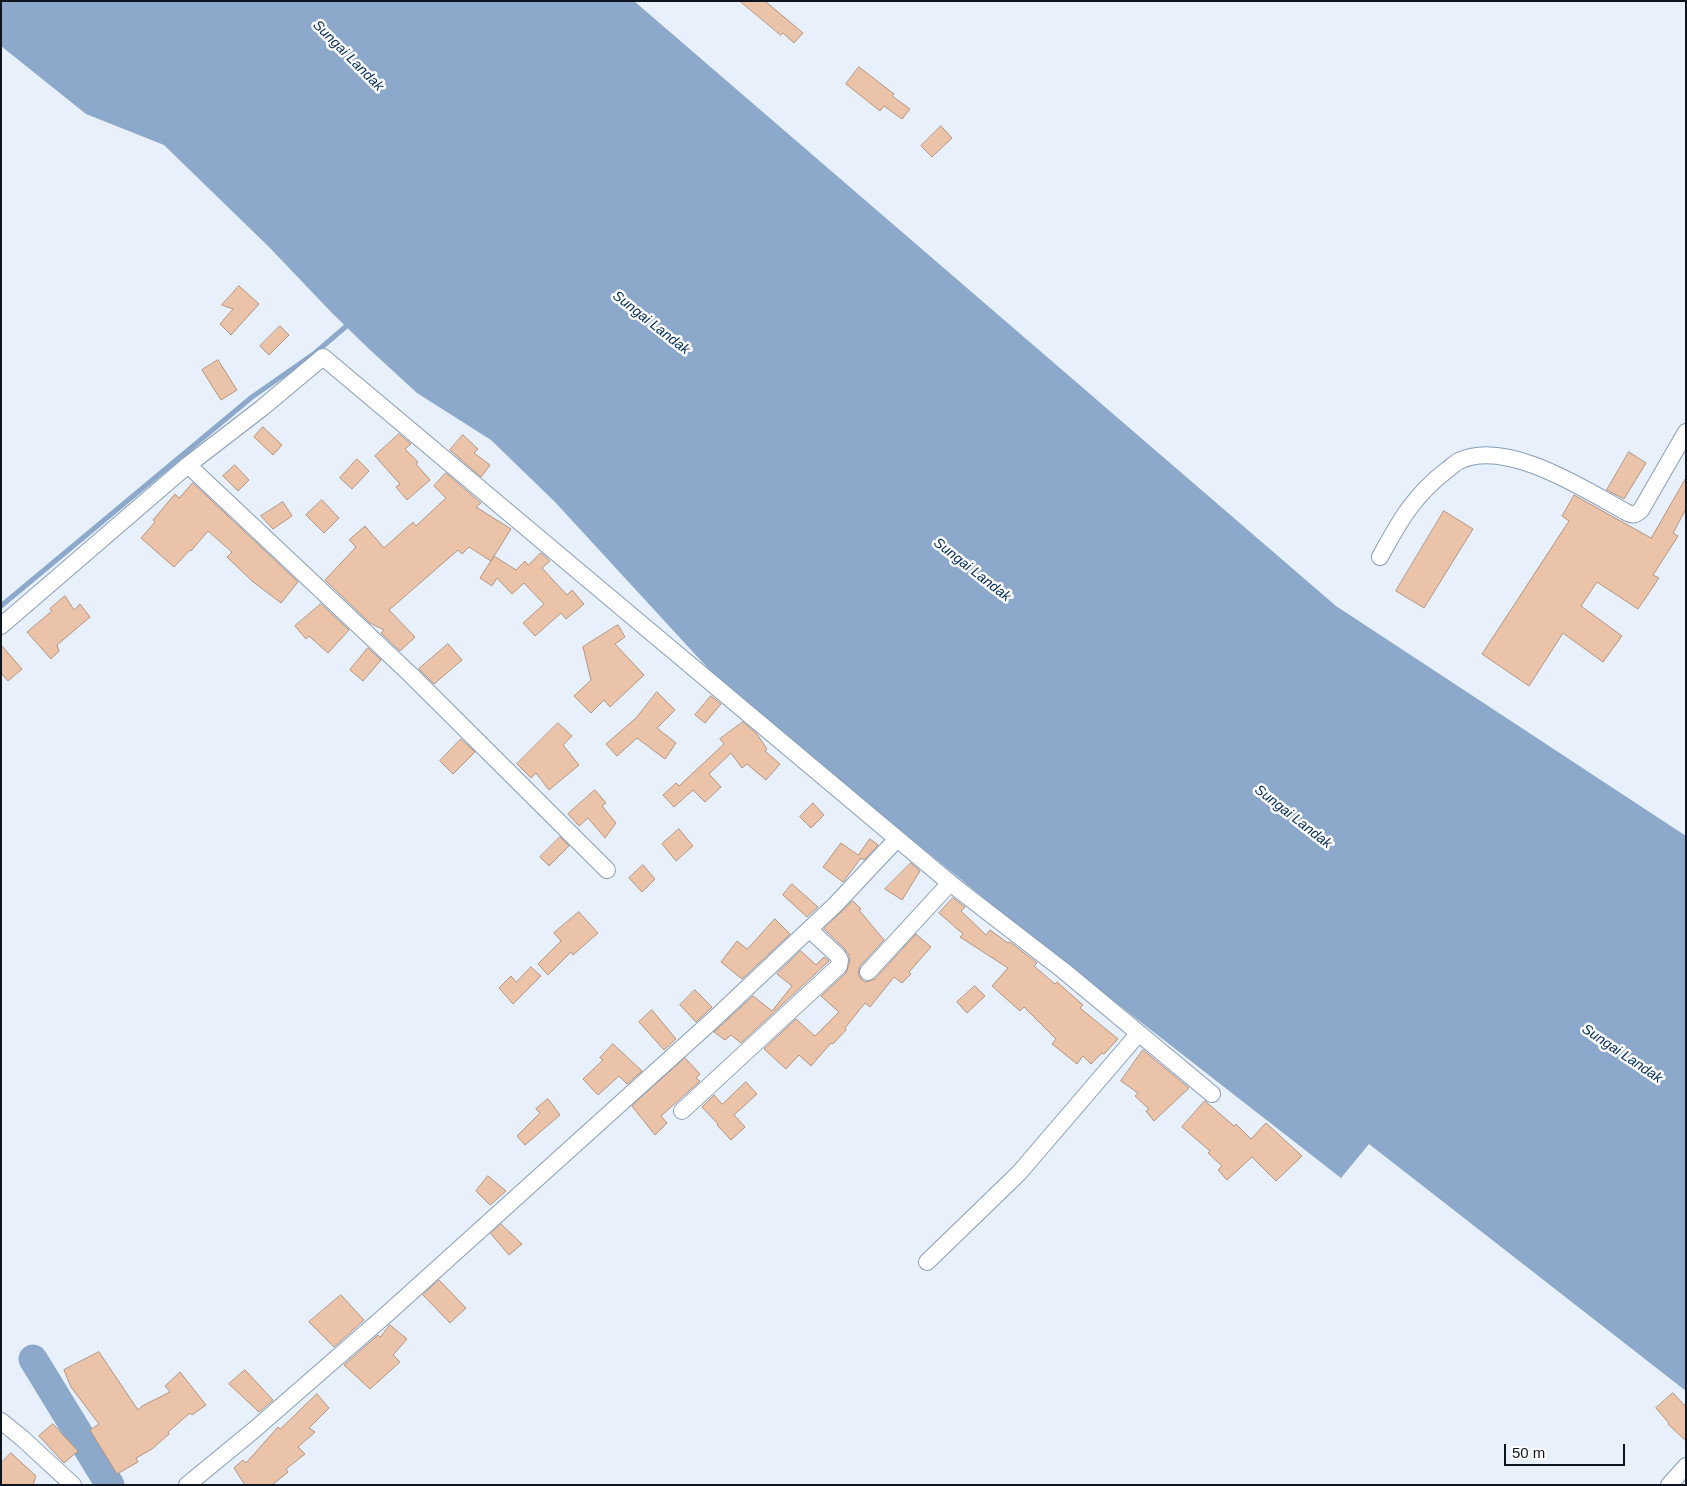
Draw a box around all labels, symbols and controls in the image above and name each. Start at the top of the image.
water label: Sungai Landak [309,17,387,95]
water label: Sungai Landak [609,288,693,358]
water label: Sungai Landak [930,535,1014,605]
water label: Sungai Landak [1251,782,1335,852]
water label: Sungai Landak [1579,1021,1665,1087]
scale bar [1507,1434,1628,1466]
text: 50 m [1512,1444,1545,1461]

